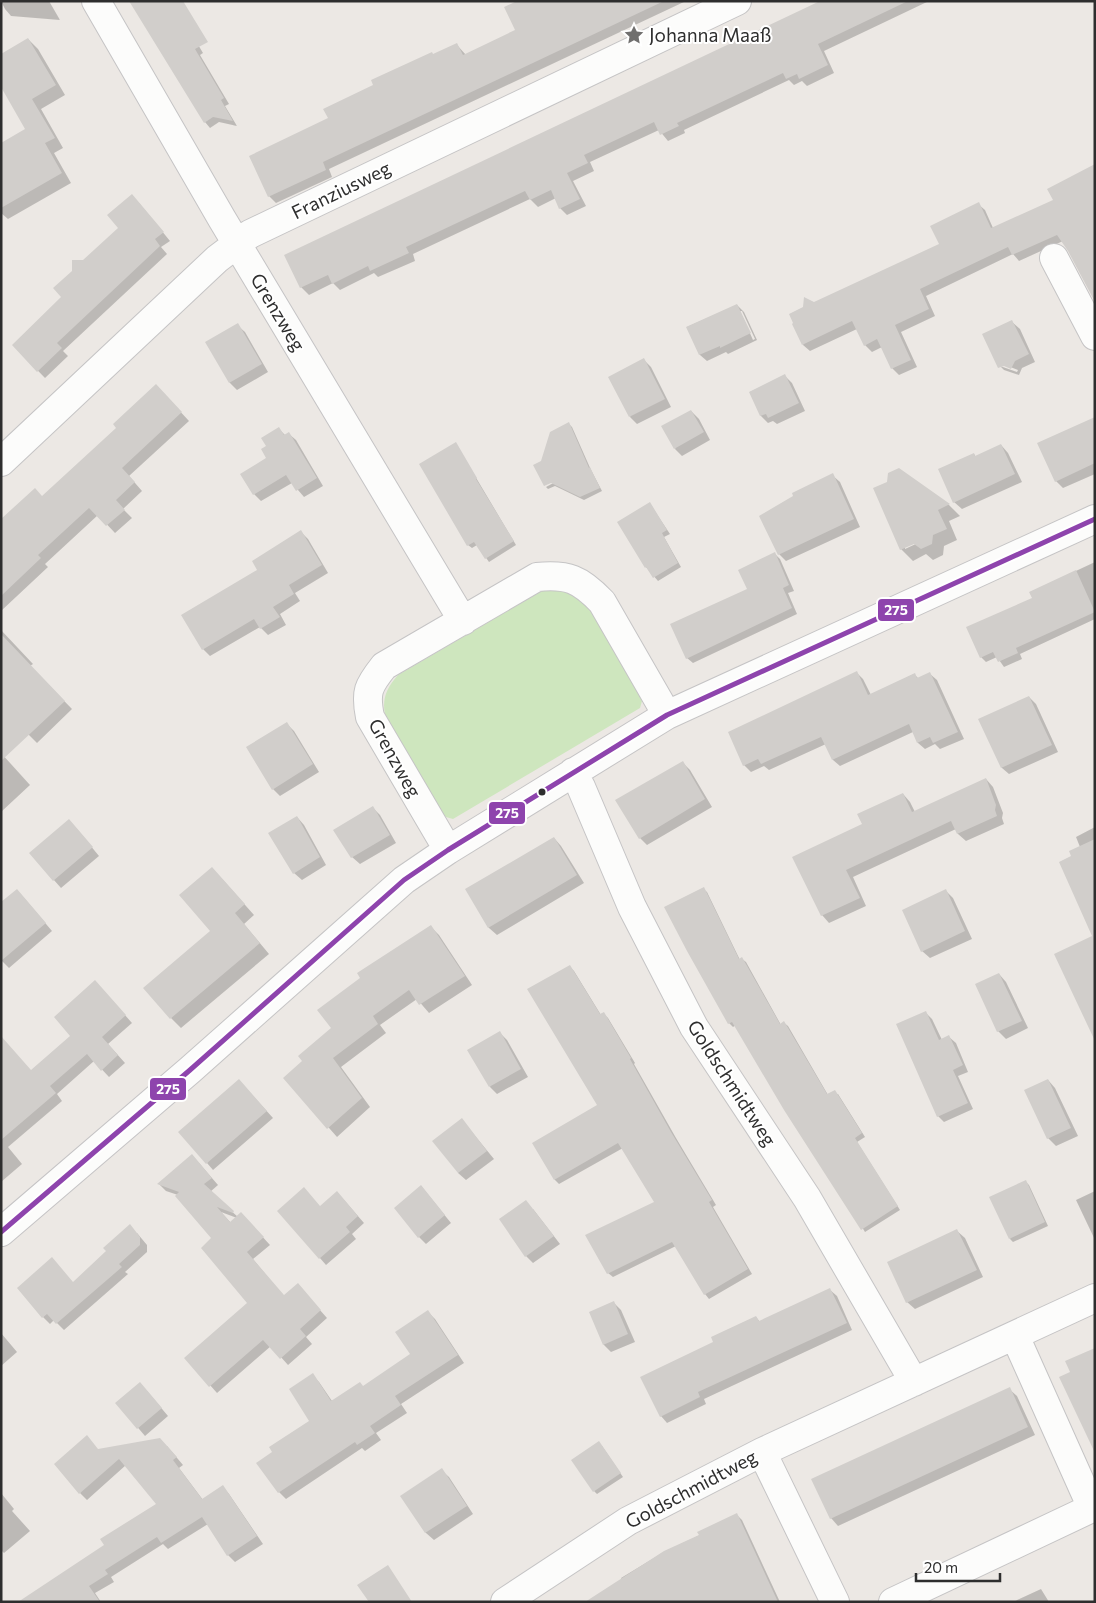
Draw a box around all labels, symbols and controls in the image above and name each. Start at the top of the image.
place label: Johanna Maaß [649,23,771,46]
place icon: Johanna Maaß [623,24,645,46]
street label: Franziusweg [287,156,394,223]
street label: Grenzweg [246,269,311,355]
line badge: 275 [877,598,915,622]
text: 275 [884,601,908,618]
street label: Grenzweg [364,714,427,801]
unlabelled marker [537,787,547,797]
line badge: 275 [488,801,526,825]
text: 275 [495,804,519,821]
street label: Goldschmidtweg [683,1015,782,1150]
line badge: 275 [149,1077,187,1101]
text: 275 [156,1080,180,1097]
street label: Goldschmidtweg [621,1444,760,1533]
scale bar [916,1550,1000,1582]
text: 20 m [924,1558,958,1576]

